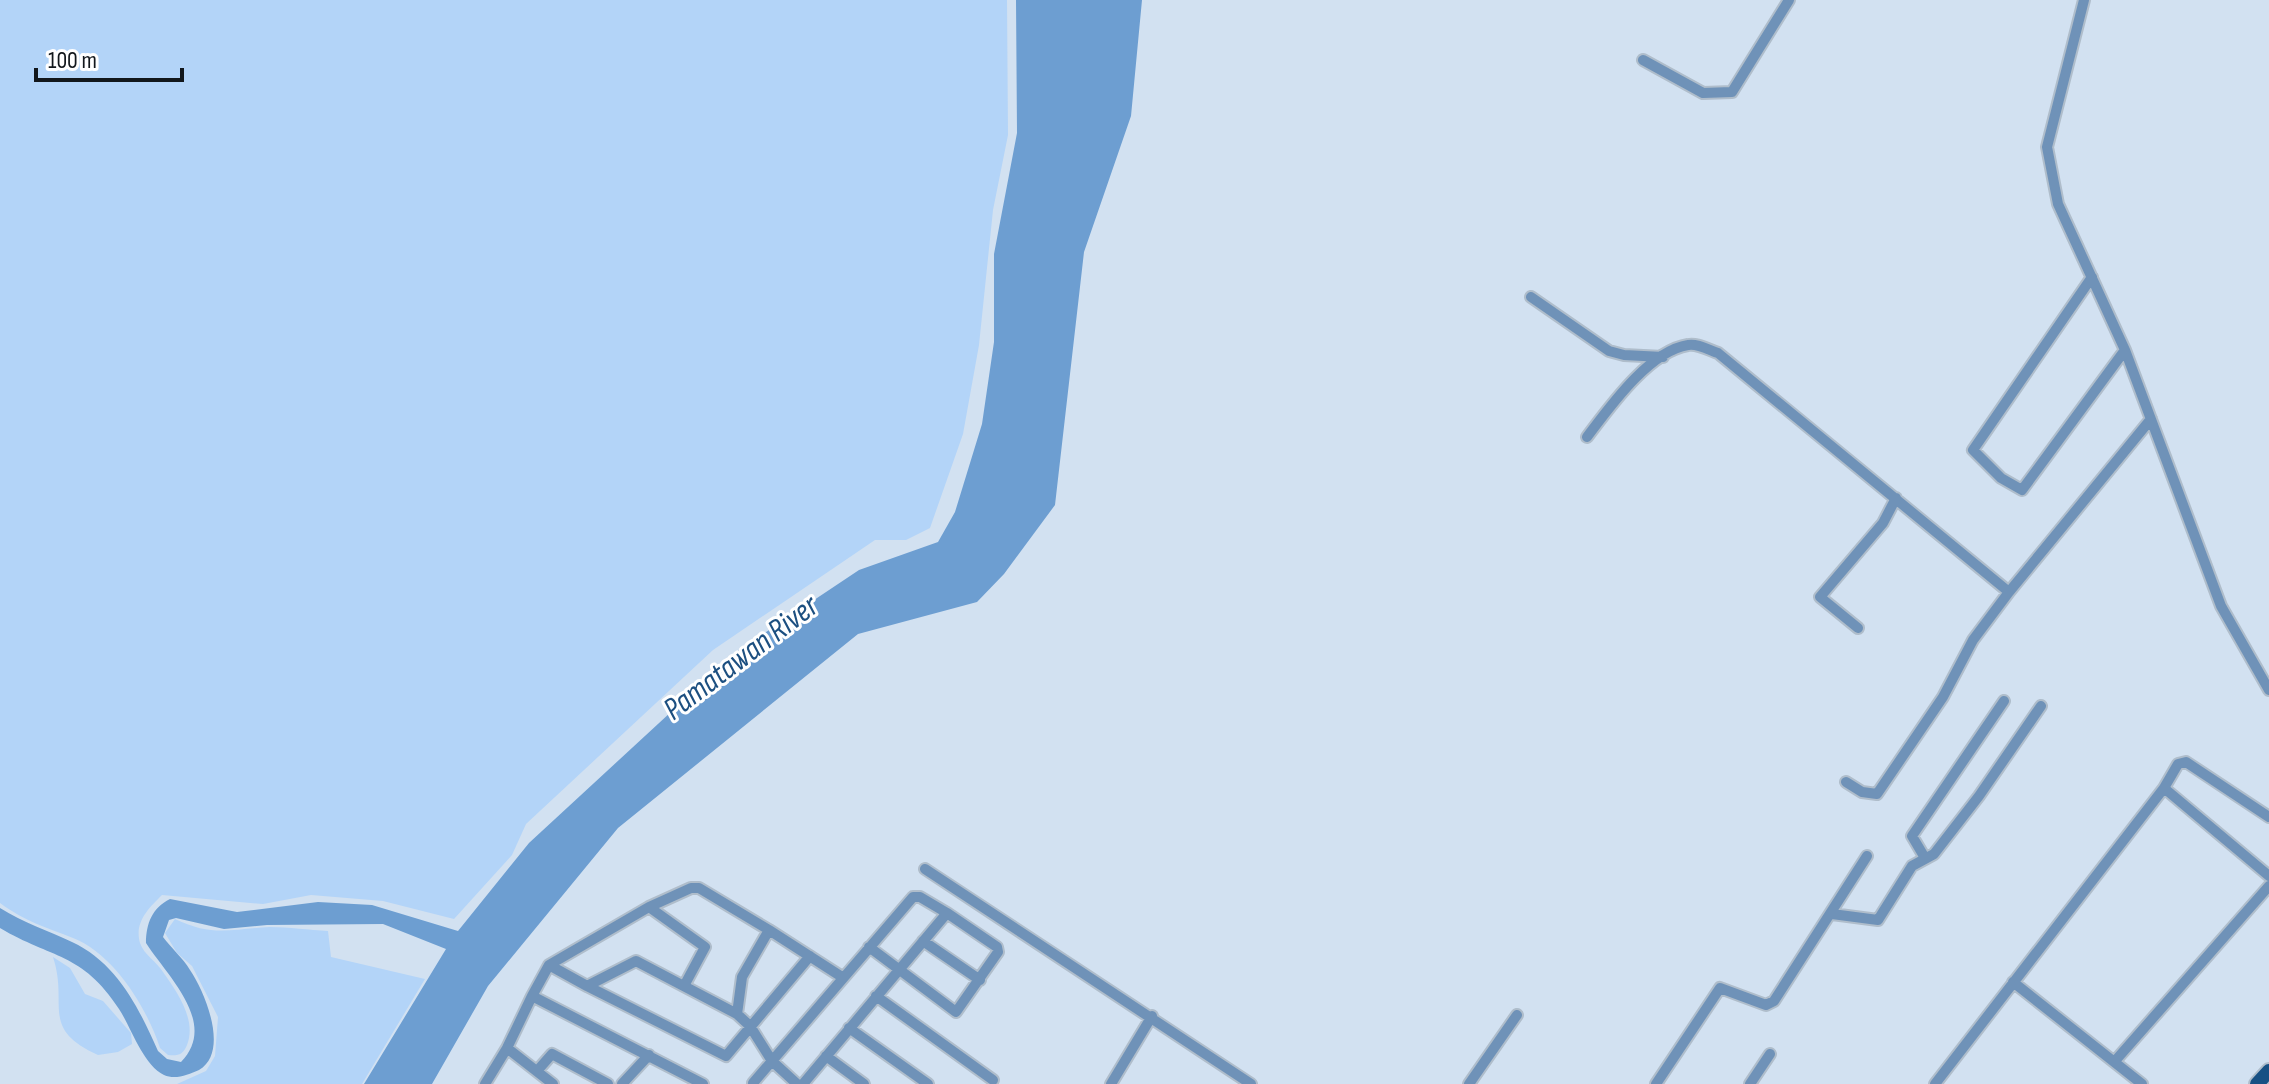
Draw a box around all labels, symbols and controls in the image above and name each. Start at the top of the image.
scale bar [36,32,182,82]
text: 100 m [48,46,97,75]
water label: Pamatawan River [656,586,827,729]

